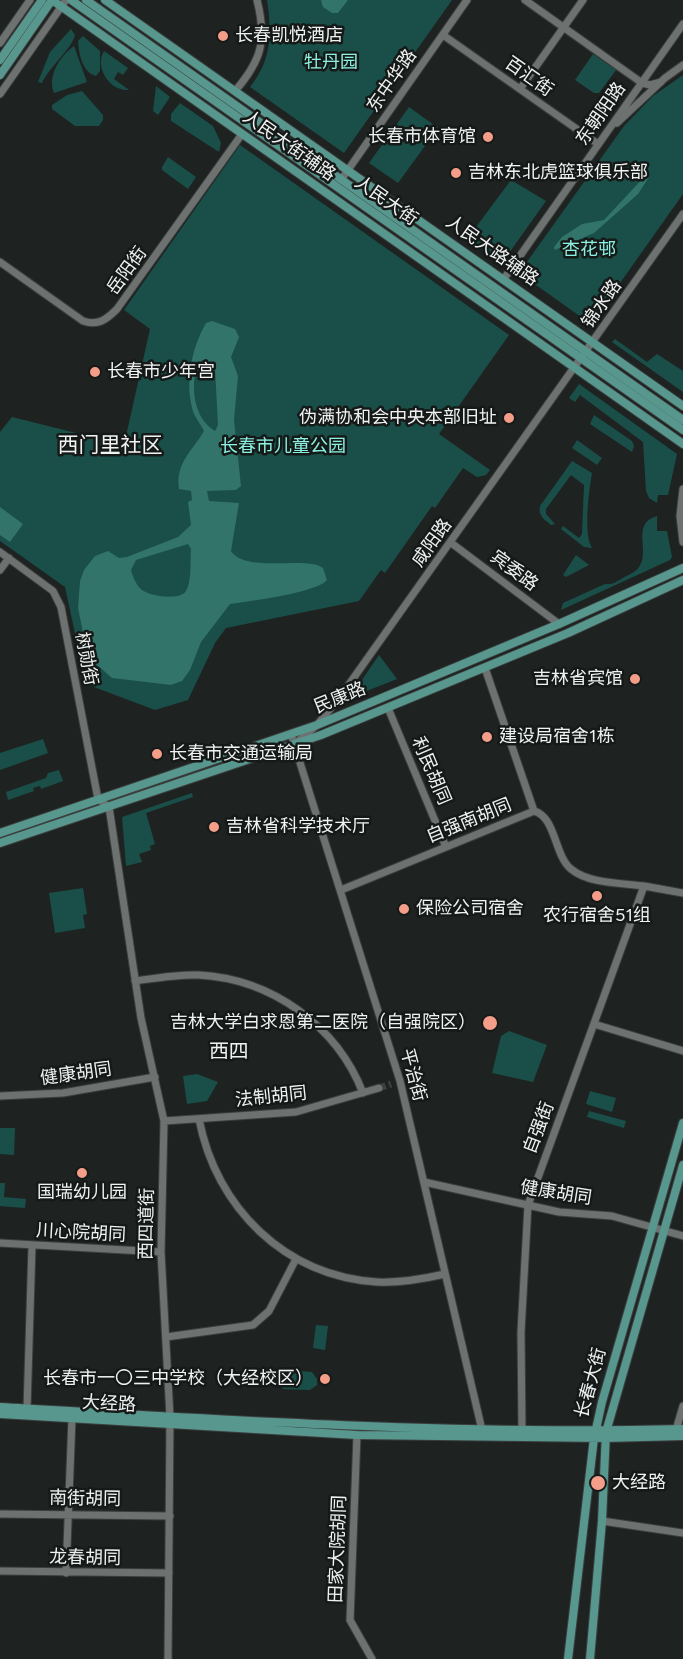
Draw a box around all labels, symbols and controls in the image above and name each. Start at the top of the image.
place label: 长春凯悦酒店 [235,25,343,47]
marker: 长春凯悦酒店 [216,29,230,43]
street label: 东中华路 [363,45,421,117]
park label: 牡丹园 [304,52,358,74]
street label: 百汇街 [501,53,557,101]
street label: 东朝阳路 [572,78,630,150]
street label: 人民大街辅路 [239,106,339,186]
place label: 长春市体育馆 [368,126,476,148]
marker: 长春市体育馆 [481,130,495,144]
place label: 吉林东北虎篮球俱乐部 [468,162,648,184]
marker: 吉林东北虎篮球俱乐部 [449,166,463,180]
street label: 人民大街 [350,172,422,230]
street label: 人民大路辅路 [442,211,542,291]
park label: 杏花邨 [562,239,616,261]
street label: 岳阳街 [102,243,152,299]
street label: 锦水路 [578,276,626,332]
place label: 长春市少年宫 [107,361,215,383]
marker: 长春市少年宫 [88,365,102,379]
place label: 伪满协和会中央本部旧址 [299,407,497,429]
marker: 伪满协和会中央本部旧址 [502,411,516,425]
district label: 西门里社区 [58,433,162,459]
park label: 长春市儿童公园 [220,436,346,458]
street label: 咸阳路 [407,515,457,571]
street label: 宾委路 [486,546,542,596]
street label: 树勋街 [70,630,102,688]
place label: 吉林省宾馆 [533,668,623,690]
marker: 吉林省宾馆 [628,672,642,686]
street label: 民康路 [311,678,369,718]
place label: 建设局宿舍1栋 [499,726,614,748]
marker: 建设局宿舍1栋 [480,730,494,744]
street label: 利民胡同 [407,734,455,808]
place label: 长春市交通运输局 [169,743,313,765]
marker: 长春市交通运输局 [150,747,164,761]
street label: 自强南胡同 [423,794,515,848]
place label: 吉林省科学技术厅 [226,816,370,838]
marker: 吉林省科学技术厅 [207,820,221,834]
marker: 农行宿舍51组 [590,889,604,903]
place label: 保险公司宿舍 [416,898,524,920]
marker: 保险公司宿舍 [397,902,411,916]
place label: 农行宿舍51组 [543,905,651,927]
place label: 吉林大学白求恩第二医院（自强院区） [170,1012,476,1034]
marker: 吉林大学白求恩第二医院（自强院区） [481,1014,499,1032]
district label: 西四 [209,1040,249,1064]
street label: 平治街 [396,1046,430,1104]
street label: 健康胡同 [39,1058,113,1090]
street label: 法制胡同 [234,1082,308,1112]
street label: 自强街 [519,1099,559,1157]
marker: 国瑞幼儿园 [75,1166,89,1180]
street label: 健康胡同 [519,1177,593,1209]
place label: 国瑞幼儿园 [37,1182,127,1204]
street label: 西四道街 [136,1188,158,1260]
street label: 川心院胡同 [35,1220,127,1246]
street label: 长春大街 [571,1345,611,1421]
place label: 长春市一〇三中学校（大经校区） [43,1368,313,1390]
marker: 长春市一〇三中学校（大经校区） [318,1372,332,1386]
street label: 大经路 [81,1392,137,1416]
place label: 大经路 [612,1472,666,1494]
marker: 大经路 [589,1474,607,1492]
street label: 南街胡同 [49,1488,121,1510]
street label: 田家大院胡同 [325,1495,351,1603]
street label: 龙春胡同 [49,1547,121,1569]

